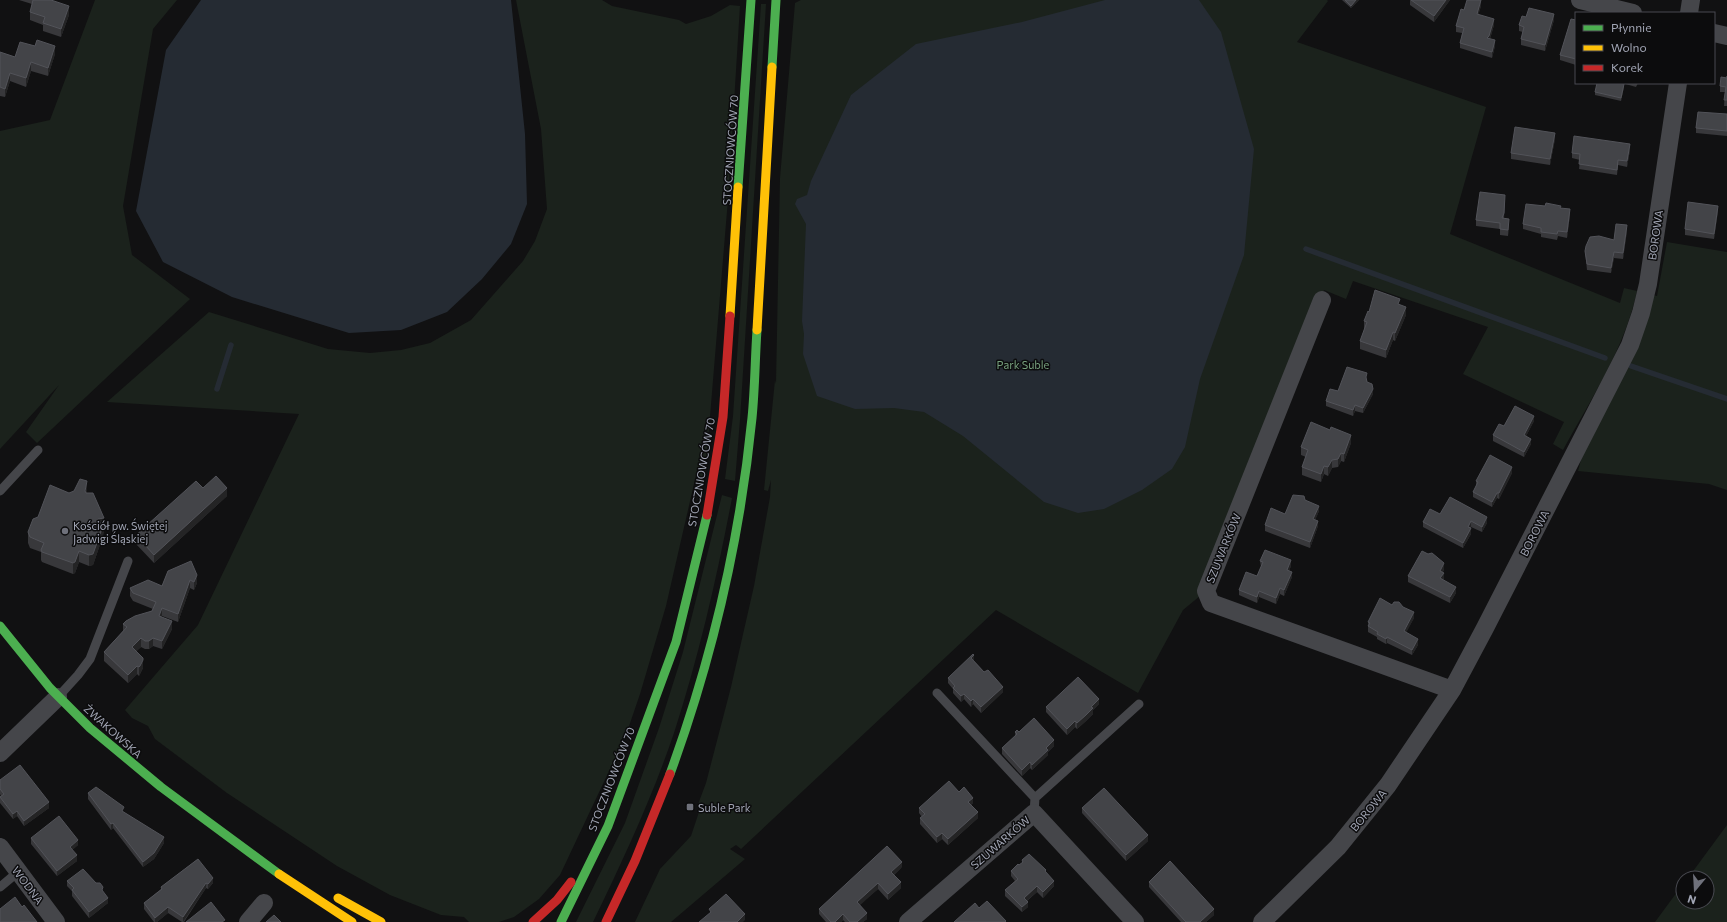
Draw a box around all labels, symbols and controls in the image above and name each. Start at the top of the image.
legend [1575,12,1715,84]
text: Płynnie [1611,20,1652,34]
text: Wolno [1611,40,1647,54]
text: Korek [1611,60,1644,74]
street label: STOCZNIOWCÓW 70 [719,94,740,206]
street label: BOROWA [1645,209,1665,261]
park label: Park Suble [997,358,1050,371]
street label: STOCZNIOWCÓW 70 [684,416,717,528]
street label: BOROWA [1517,507,1551,558]
street label: SZUWARKÓW [1202,511,1243,585]
place label: Kościół pw. Świętej Jadwigi Śląskiej [73,518,168,546]
marker: Kościół pw. Świętej Jadwigi Śląskiej [60,526,70,536]
street label: ŻWAKOWSKA [81,701,146,761]
street label: STOCZNIOWCÓW 70 [584,725,637,833]
street label: BOROWA [1347,786,1389,834]
place label: Suble Park [698,801,751,814]
marker: Suble Park [685,802,695,812]
street label: SZUWARKÓW [967,812,1032,871]
street label: WODNA [10,864,47,907]
north arrow [1675,870,1715,910]
text: N [1686,893,1698,907]

